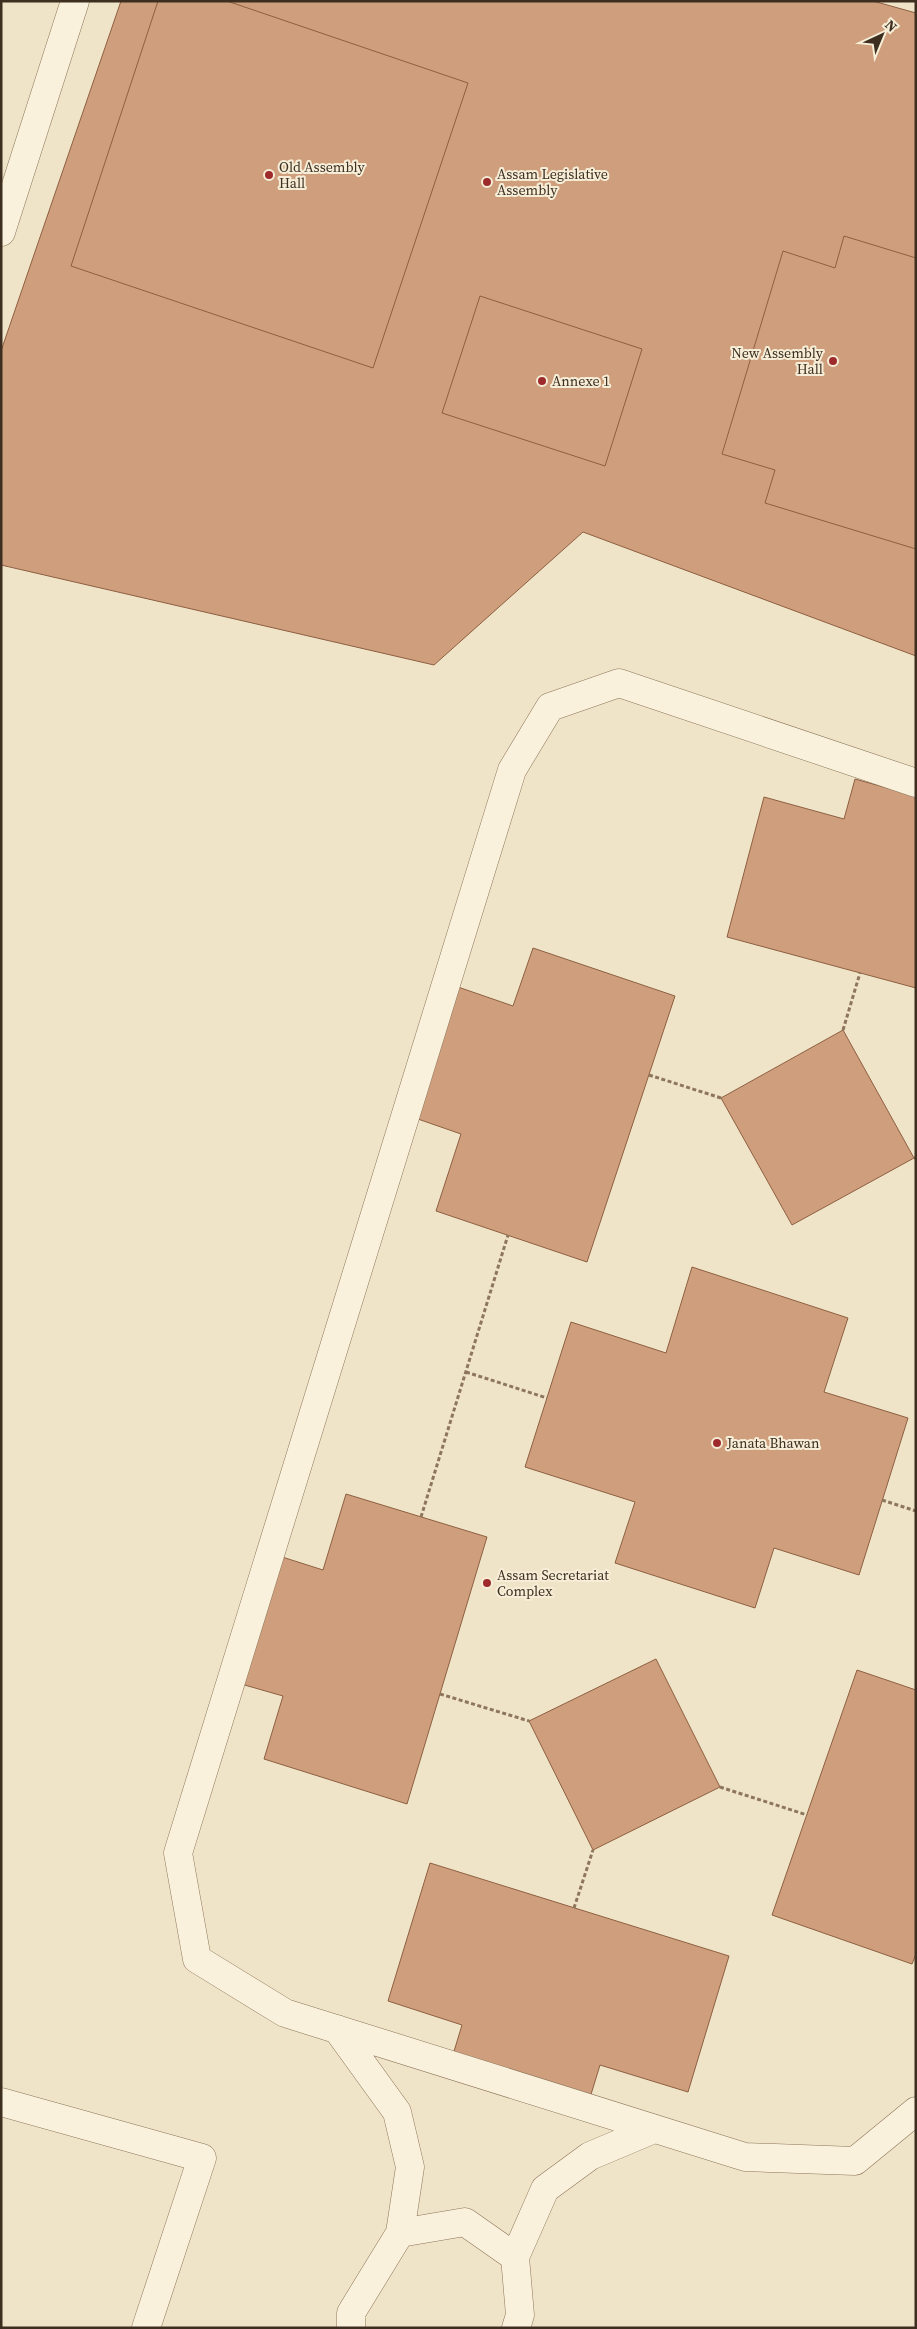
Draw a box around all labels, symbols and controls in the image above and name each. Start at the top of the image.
north arrow [857,10,907,60]
text: N [880,15,902,36]
place label: Old Assembly Hall [279,157,365,193]
place label: Assam Legislative Assembly [497,164,608,200]
marker: Old Assembly Hall [263,169,275,181]
marker: Assam Legislative Assembly [481,176,493,188]
place label: New Assembly Hall [732,343,824,379]
marker: New Assembly Hall [827,355,839,367]
place label: Annexe 1 [552,371,610,391]
marker: Annexe 1 [536,375,548,387]
place label: Janata Bhawan [726,1433,820,1453]
marker: Janata Bhawan [711,1437,723,1449]
place label: Assam Secretariat Complex [497,1565,609,1601]
marker: Assam Secretariat Complex [481,1577,493,1589]

